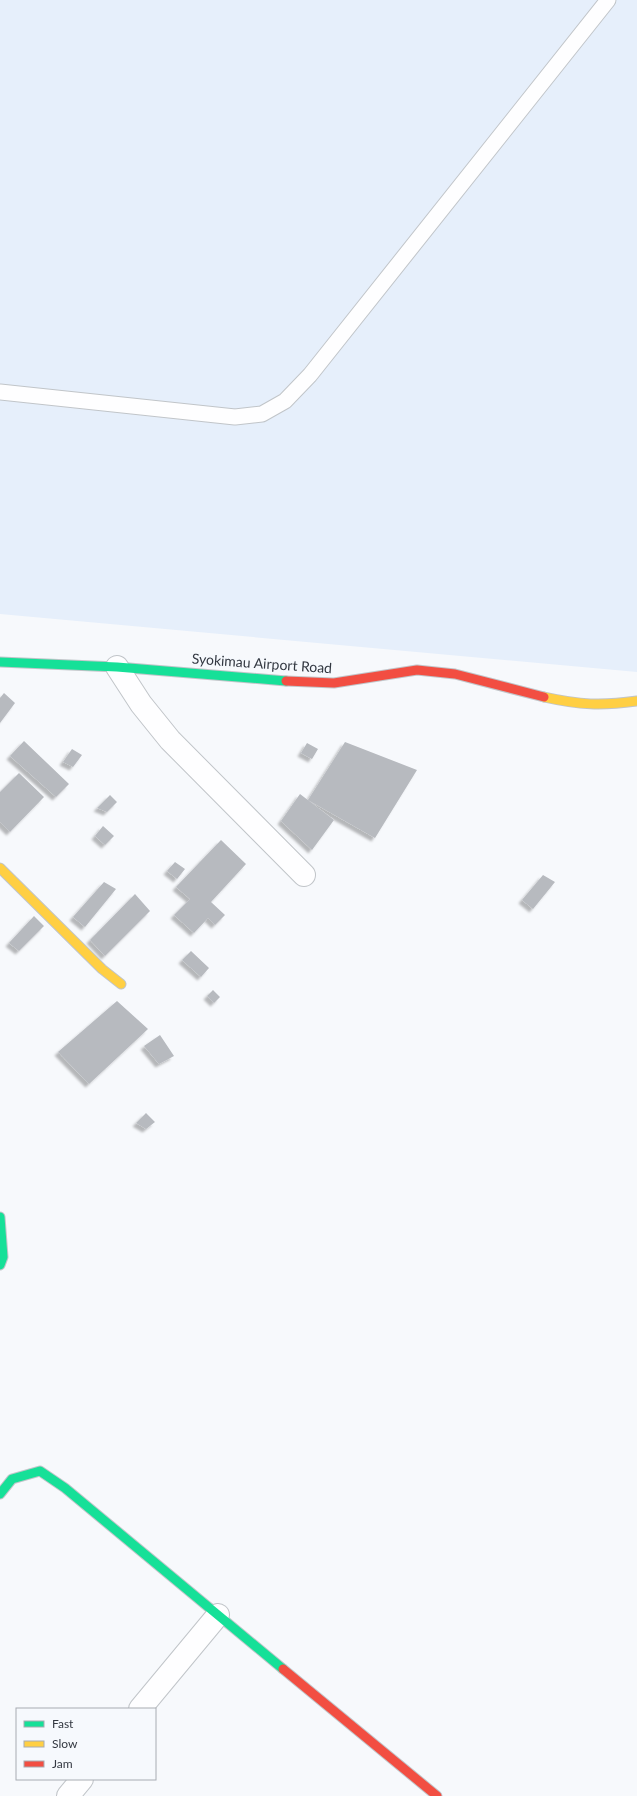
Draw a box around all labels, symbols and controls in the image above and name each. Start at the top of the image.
street label: Syokimau Airport Road [191,650,333,676]
legend [16,1708,156,1780]
text: Fast [52,1716,74,1731]
text: Slow [52,1736,78,1751]
text: Jam [52,1756,73,1771]

